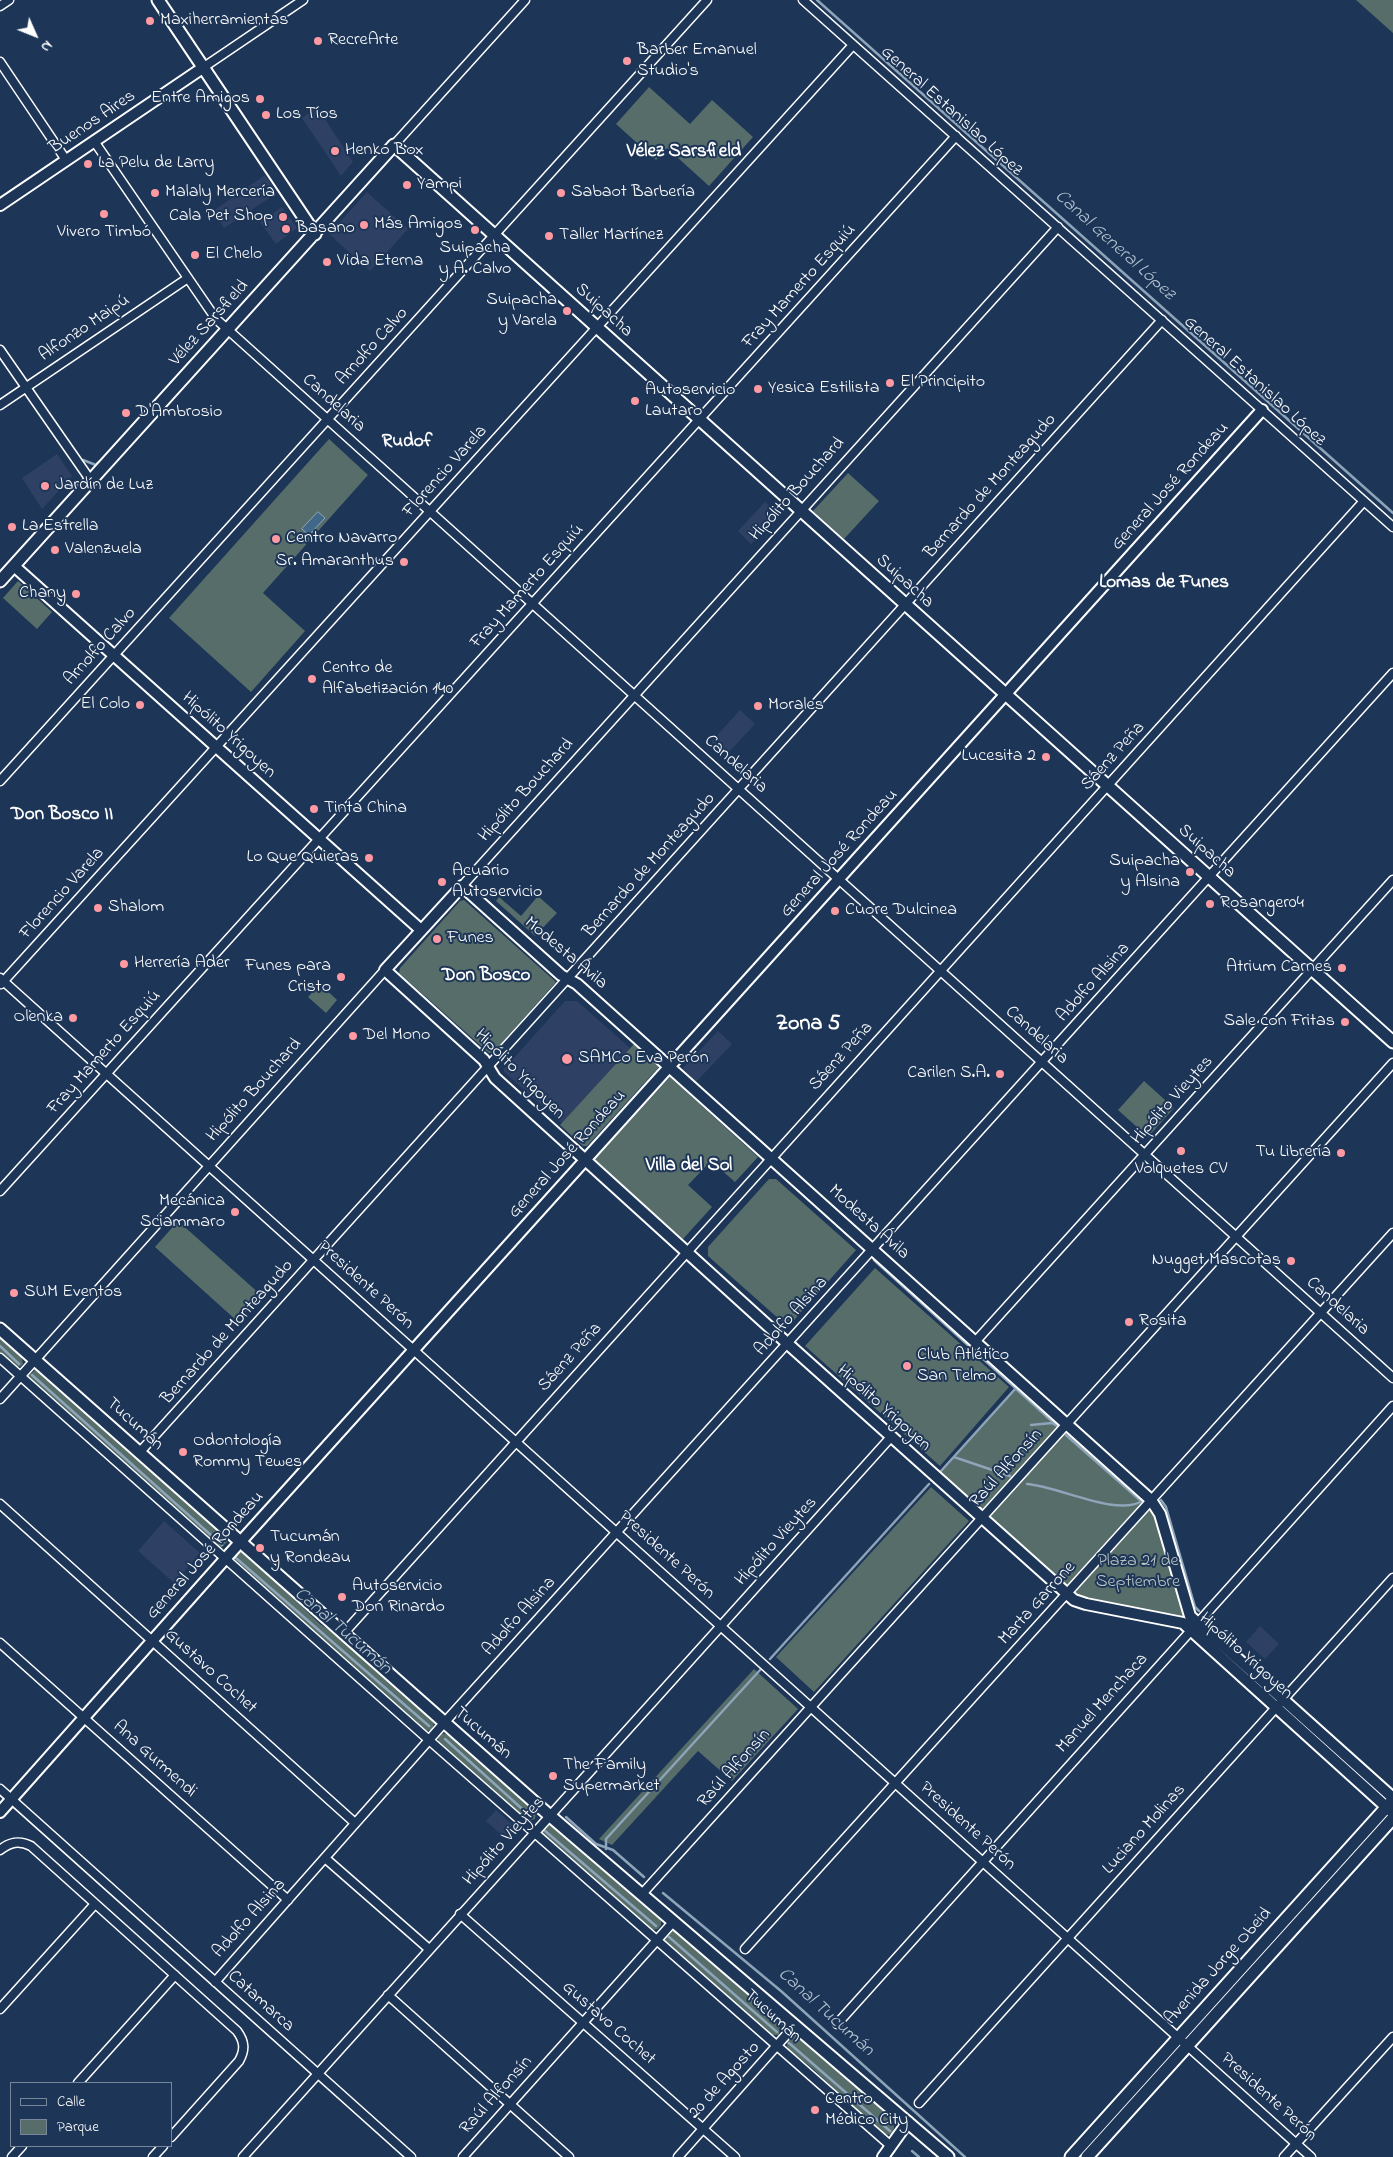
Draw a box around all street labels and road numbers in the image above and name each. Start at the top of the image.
street label: General Estanislao López [875,42,1027,182]
street label: Buenos Aires [46,86,140,160]
street label: Fray Mamerto Esquiú [739,221,861,353]
street label: Vélez Sarsfield [166,276,254,372]
street label: Suipacha [569,279,637,343]
street label: Alfonzo Maipú [35,291,135,367]
street label: Arnolfo Calvo [332,304,414,390]
street label: General Estanislao López [1178,312,1330,452]
street label: Candelaria [297,370,369,438]
street label: Bernardo de Monteagudo [920,410,1062,564]
street label: General José Rondeau [1108,418,1234,556]
street label: Florencio Varela [399,422,493,522]
street label: Hipólito Bouchard [746,434,850,546]
street label: Fray Mamerto Esquiú [467,521,589,653]
street label: Suipacha [870,550,938,614]
street label: Arnolfo Calvo [60,604,142,690]
street label: Hipólito Yrigoyen [176,688,280,784]
street label: Sáenz Peña [1077,718,1151,796]
street label: Candelaria [699,731,771,799]
street label: Hipólito Bouchard [475,735,579,847]
street label: General José Rondeau [777,785,903,923]
street label: Bernardo de Monteagudo [579,789,721,943]
street label: Suipacha [1172,820,1240,884]
street label: Florencio Varela [16,844,110,944]
street label: Modesta Ávila [519,913,611,995]
street label: Adolfo Alsina [1053,939,1135,1027]
street label: Fray Mamerto Esquiú [44,987,166,1119]
street label: Candelaria [1000,1002,1072,1070]
street label: Sáenz Peña [805,1018,879,1096]
street label: Hipólito Yrigoyen [469,1025,569,1125]
street label: Hipólito Bouchard [203,1035,307,1147]
street label: Hipólito Vieytes [1127,1052,1219,1150]
street label: General José Rondeau [505,1086,631,1224]
street label: Modesta Ávila [823,1181,913,1265]
street label: Presidente Perón [312,1237,418,1335]
street label: Bernardo de Monteagudo [157,1256,299,1410]
street label: Adolfo Alsina [751,1273,833,1361]
street label: Candelaria [1301,1273,1373,1341]
street label: Sáenz Peña [534,1319,608,1397]
street label: Hipólito Yrigoyen [831,1361,935,1457]
street label: Tucumán [101,1394,167,1456]
street label: Raúl Alfonsín [966,1425,1048,1513]
street label: General José Rondeau [143,1487,269,1625]
street label: Hipólito Vieytes [731,1493,823,1591]
street label: Presidente Perón [613,1507,719,1605]
street label: Marta Garrone [995,1558,1081,1650]
street label: Adolfo Alsina [479,1573,561,1661]
street label: Hipólito Yrigoyen [1193,1609,1297,1705]
street label: Gustavo Cochet [159,1625,261,1719]
street label: Manuel Menchaca [1052,1650,1154,1758]
street label: Tucumán [449,1703,515,1765]
street label: Ana Gurmendi [108,1717,200,1803]
street label: Raúl Alfonsín [694,1725,776,1813]
street label: Presidente Perón [914,1778,1020,1876]
street label: Luciano Molinas [1099,1780,1191,1880]
street label: Hipólito Vieytes [459,1793,551,1891]
street label: Adolfo Alsina [209,1875,291,1963]
street label: Avenida Jorge Obeid [1161,1904,1277,2030]
street label: Catamarca [222,1966,298,2038]
street label: Gustavo Cochet [557,1977,659,2071]
street label: Tucumán [739,1986,805,2048]
street label: 20 de Agosto [685,2038,765,2124]
street label: Presidente Perón [1215,2049,1321,2147]
street label: Raúl Alfonsín [456,2052,538,2140]

